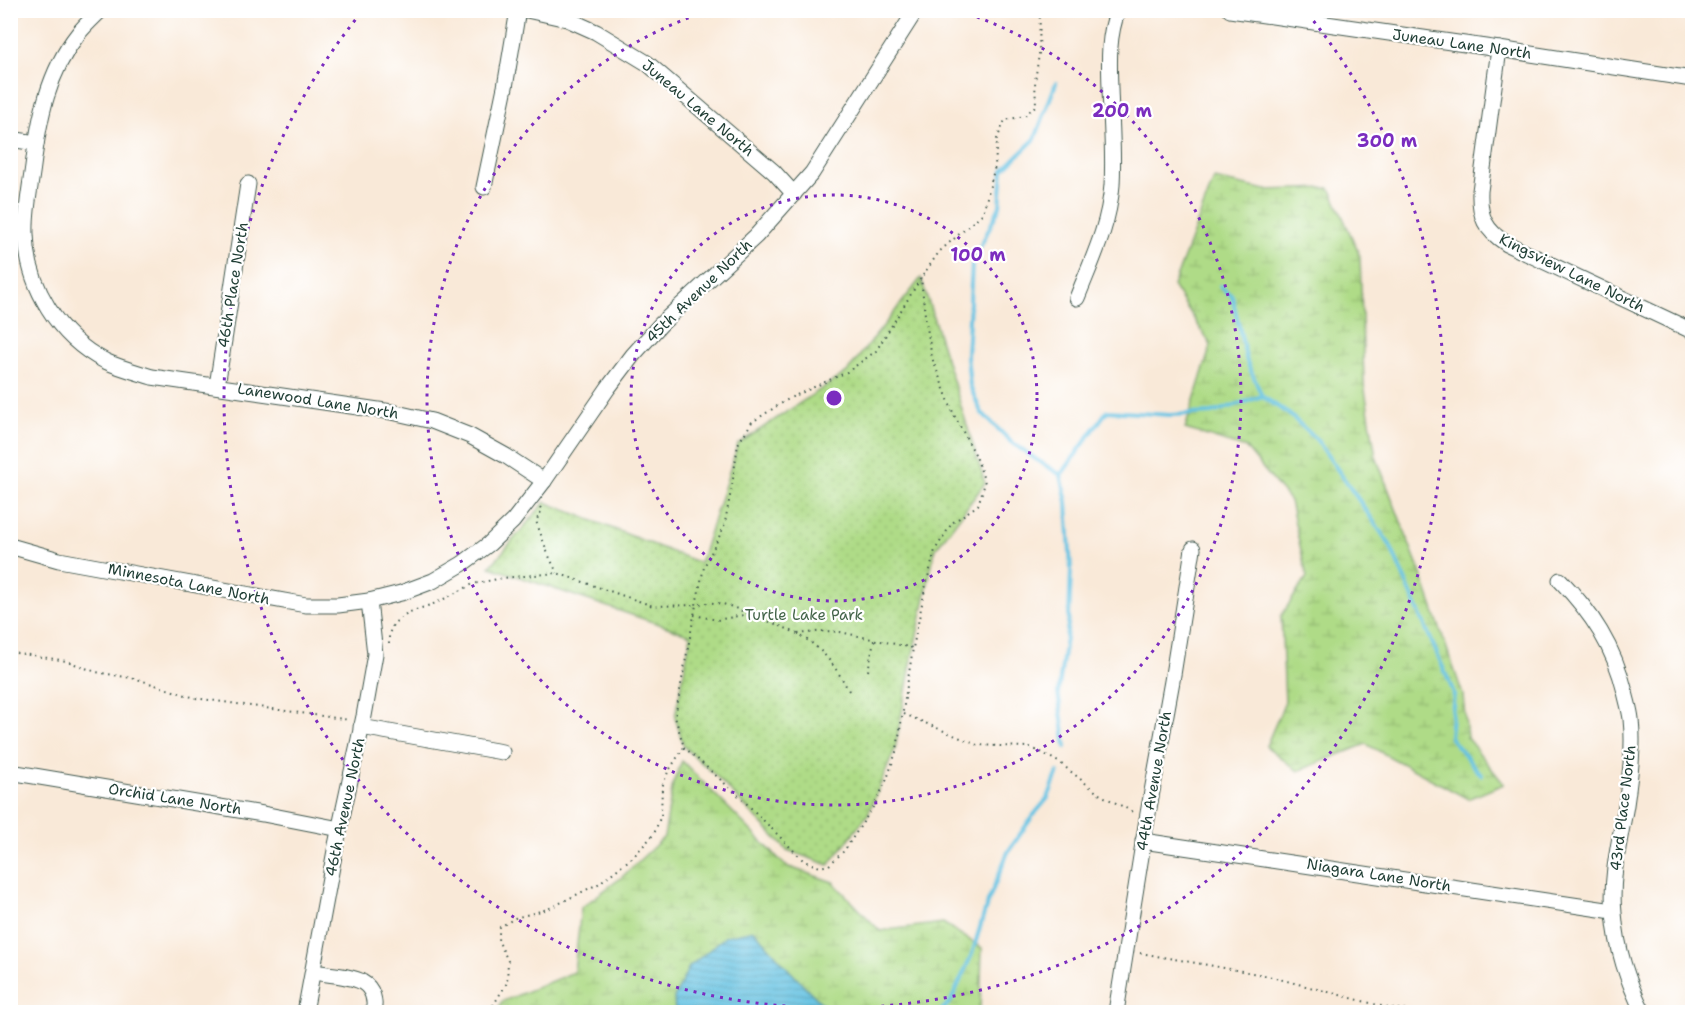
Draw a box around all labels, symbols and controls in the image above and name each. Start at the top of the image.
street label: Juneau Lane North [1391,24,1533,64]
street label: Juneau Lane North [638,55,758,161]
text: 200 m [1092,99,1153,123]
text: 300 m [1357,129,1418,153]
street label: 46th Place North [213,221,253,349]
street label: Kingsview Lane North [1496,229,1648,317]
street label: 45th Avenue North [641,235,757,347]
text: 100 m [950,243,1006,267]
street label: Lanewood Lane North [236,378,400,424]
centre of rings [824,388,844,408]
street label: Minnesota Lane North [106,558,272,610]
park label: Turtle Lake Park [745,605,863,625]
street label: 44th Avenue North [1132,709,1176,853]
street label: 46th Avenue North [320,736,370,878]
street label: 43rd Place North [1605,744,1641,872]
street label: Orchid Lane North [107,779,243,819]
street label: Niagara Lane North [1305,854,1453,896]

